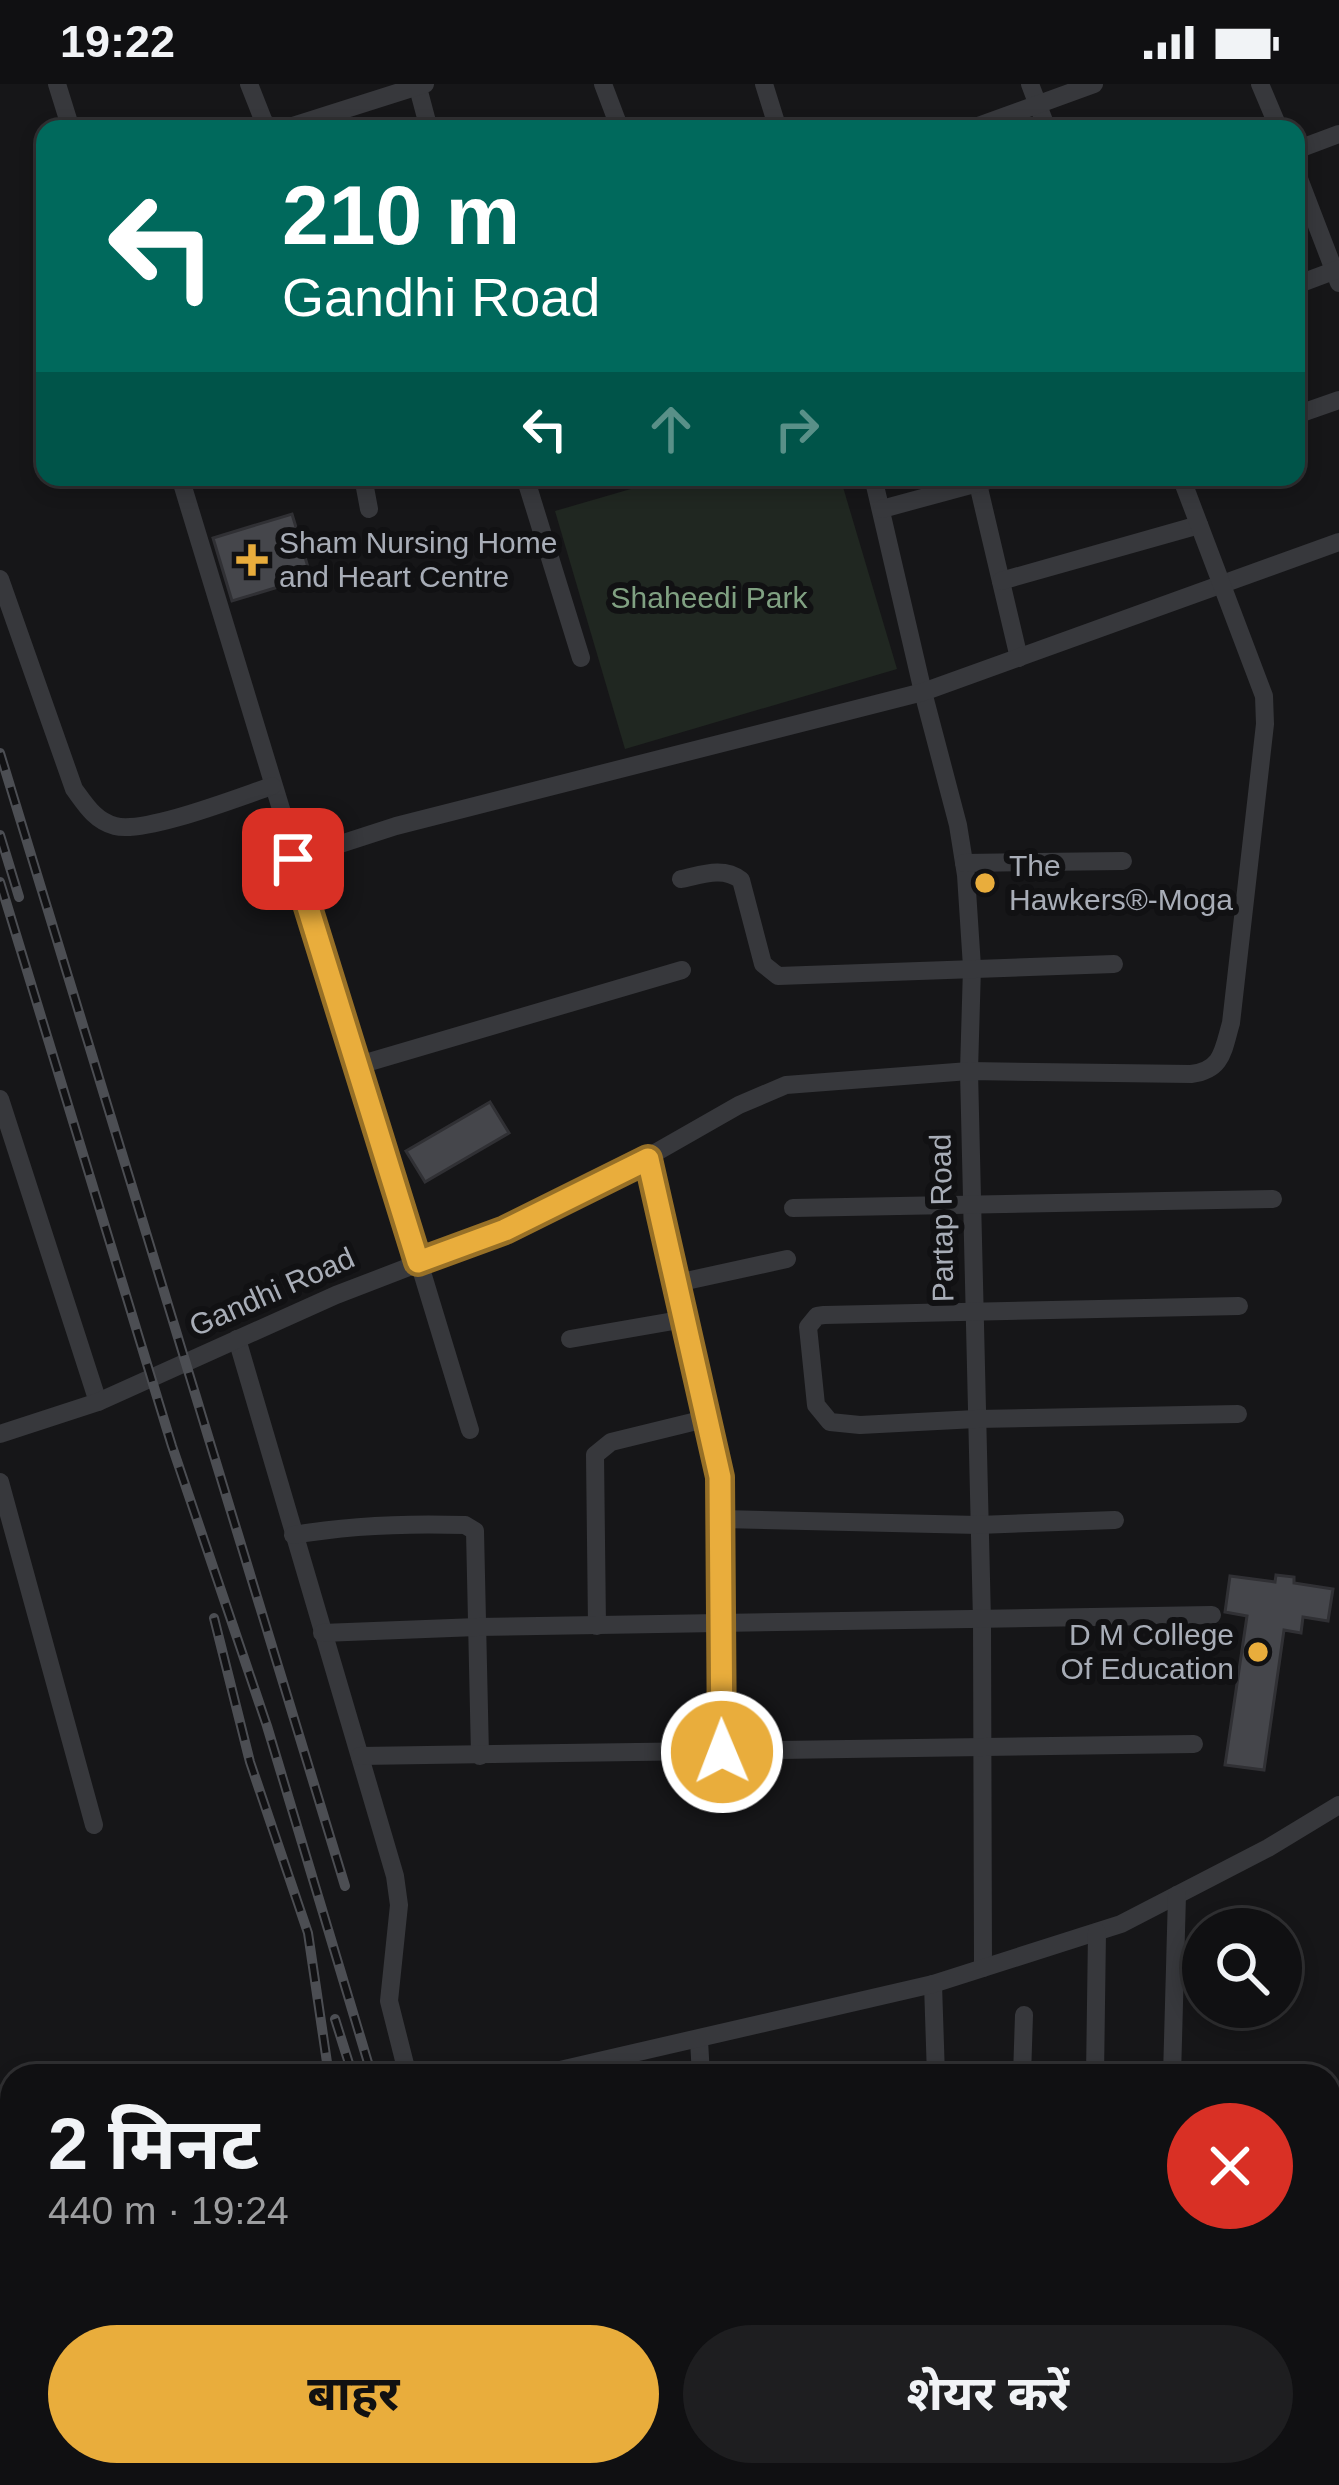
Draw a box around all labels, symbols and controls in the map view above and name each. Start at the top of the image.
text: 19:22 [60,16,175,67]
icon: left [84,168,240,324]
text: 210 m [282,168,520,262]
text: Gandhi Road [282,267,600,327]
icon: left [512,396,578,462]
icon: ahead [638,396,704,462]
icon: right [764,396,830,462]
place label: Sham Nursing Home and Heart Centre [279,526,557,593]
marker: Sham Nursing Home and Heart Centre [236,544,268,576]
park label: Shaheedi Park [611,581,808,614]
pin [242,808,344,910]
icon: arrive [260,826,326,892]
place label: The Hawkers®-Moga [1009,849,1233,916]
marker: The Hawkers®-Moga [972,870,998,896]
street label: Partap Road [924,1134,959,1303]
street label: Gandhi Road [184,1241,359,1343]
place label: D M College Of Education [1061,1618,1234,1685]
marker: D M College Of Education [1245,1639,1271,1665]
position arrow [659,1689,785,1815]
map controls [1182,1908,1302,2028]
button: search [1182,1908,1302,2028]
button: close [1167,2103,1293,2229]
text: 2 मिनट [48,2104,259,2184]
text: 440 m · 19:24 [48,2189,289,2232]
button: बाहर [48,2325,659,2463]
button: शेयर करें [683,2325,1293,2463]

